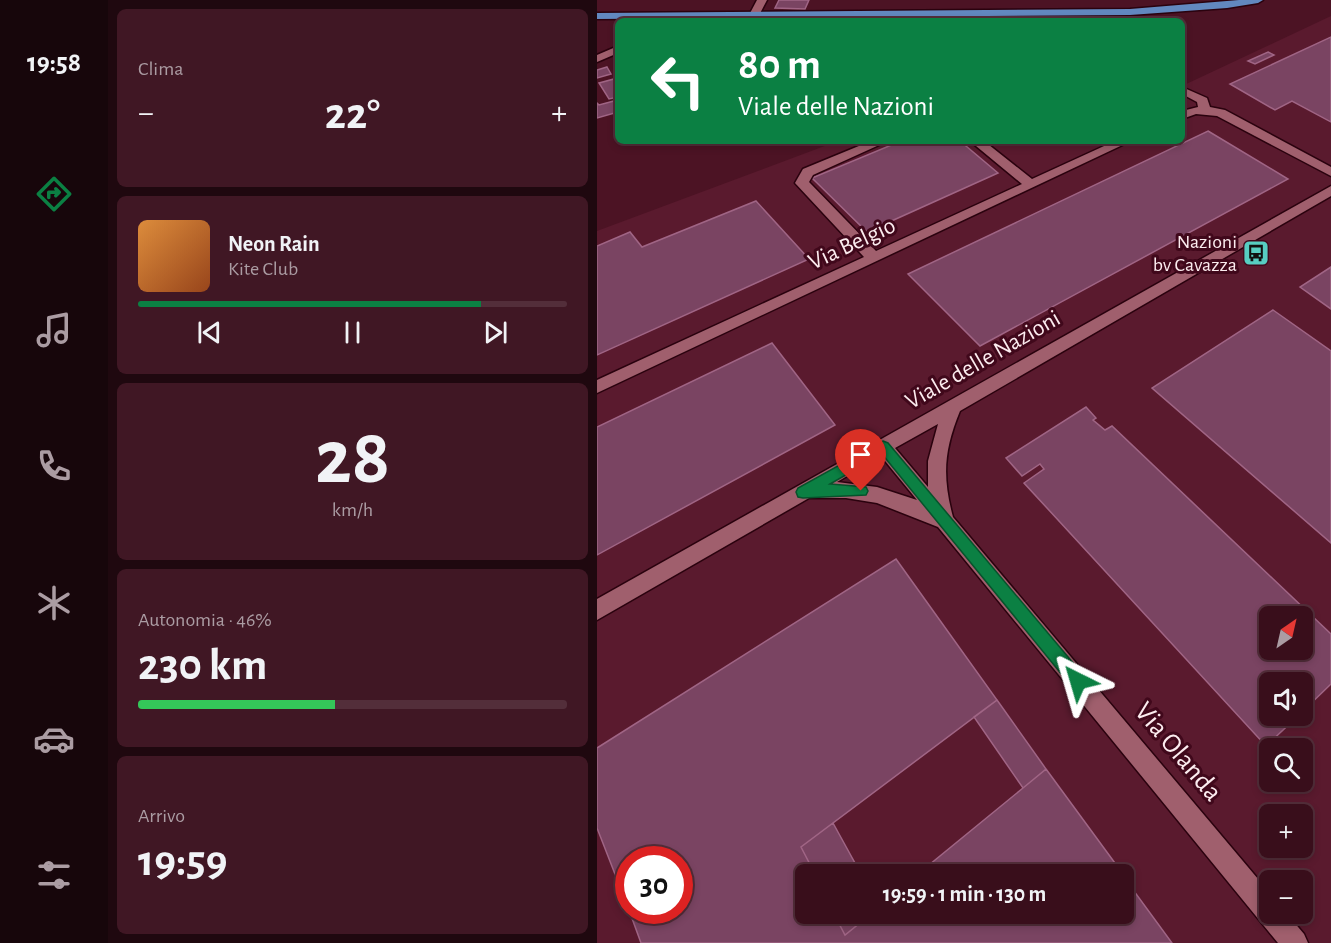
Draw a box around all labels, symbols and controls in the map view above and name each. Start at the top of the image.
icon: left [639,42,717,120]
text: 80 m [738,44,821,86]
text: 19:58 [27,49,81,76]
text: Clima [138,59,183,79]
text: 22° [325,92,380,137]
text: Viale delle Nazioni [738,93,934,120]
text: − [138,97,154,130]
text: + [551,97,567,130]
icon: directions [33,173,75,215]
street label: Via Belgio [805,213,899,275]
place label: Nazioni bv Cavazza [1153,232,1237,275]
text: Neon Rain [228,233,320,255]
bus stop icon: Nazioni bv Cavazza [1241,238,1271,268]
text: Kite Club [228,259,298,279]
street label: Viale delle Nazioni [902,306,1064,414]
icon: music [33,309,75,351]
icon: previous [193,316,226,349]
icon: pause [336,316,369,349]
icon: next [479,316,512,349]
text: 28 [315,420,390,498]
pin [835,429,886,491]
icon: arrive [844,438,877,471]
icon: phone [33,445,75,487]
text: km/h [332,500,373,520]
icon: climate [33,582,75,624]
north arrow [1259,606,1313,660]
map controls [1259,606,1313,924]
text: Autonomia · 46% [138,610,272,630]
text: 230 km [138,643,267,688]
position arrow [1046,649,1110,713]
button: sound [1259,672,1313,726]
street label: Via Olanda [1129,697,1227,807]
icon: car [33,718,75,760]
button: search [1259,738,1313,792]
button: + [1259,804,1313,858]
text: Arrivo [138,806,185,826]
text: 19:59 [138,839,227,884]
speed limit sign: 30 [615,846,693,924]
icon: filters [33,854,75,896]
button: − [1259,870,1313,924]
text: 19:59 · 1 min · 130 m [883,883,1046,905]

